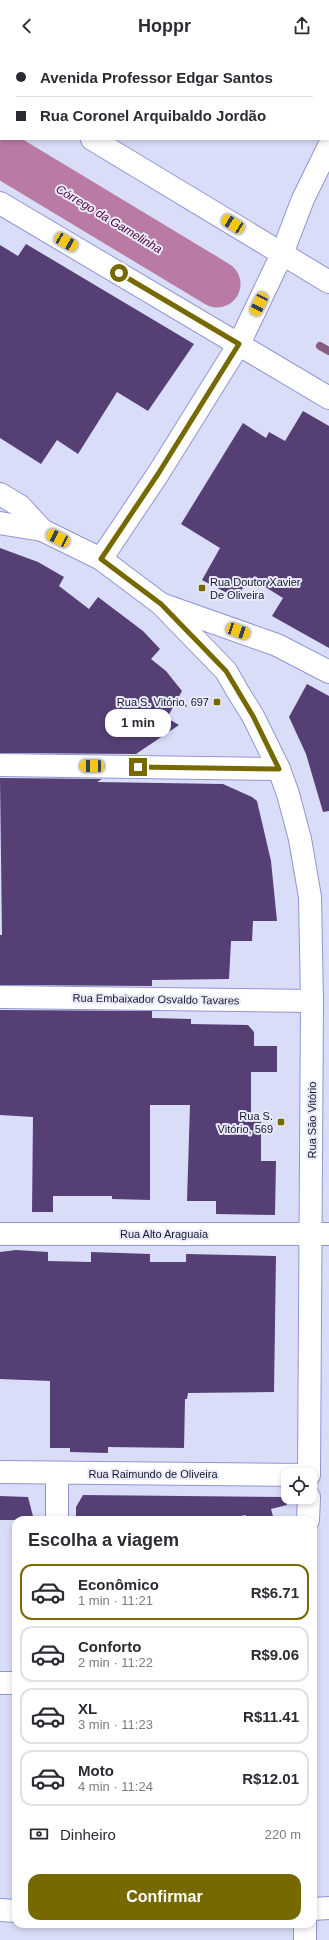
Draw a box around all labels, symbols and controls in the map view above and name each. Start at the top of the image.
icon: back [16,15,38,37]
icon: share [291,15,313,37]
text: Hoppr [138,16,191,36]
text: Avenida Professor Edgar Santos [40,69,273,86]
text: Rua Coronel Arquibaldo Jordão [40,107,266,124]
water label: Córrego da Gamelinha [53,182,165,256]
car [220,213,246,235]
car [53,231,79,253]
route start [110,264,128,282]
car [248,291,270,317]
car [45,527,71,549]
place label: Rua Doutor Xavier De Oliveira [210,576,301,601]
marker: Rua Doutor Xavier De Oliveira [197,583,207,593]
car [225,621,251,641]
place label: Rua S. Vitório, 697 [117,696,209,708]
marker: Rua S. Vitório, 697 [212,697,222,707]
callout: 1 min [105,709,171,737]
text: 1 min [121,715,155,730]
route end [129,758,147,776]
car [80,760,104,772]
street label: Rua Embaixador Osvaldo Tavares [73,992,240,1006]
street label: Rua São Vitório [306,1082,318,1158]
place label: Rua S. Vitório, 569 [218,1110,273,1135]
marker: Rua S. Vitório, 569 [276,1117,286,1127]
street label: Rua Alto Araguaia [120,1228,209,1240]
street label: Rua Raimundo de Oliveira [88,1468,218,1480]
map controls [281,1468,317,1504]
button: locate [281,1468,317,1504]
text: Escolha a viagem [28,1530,179,1550]
icon: car [30,1574,66,1610]
text: Econômico [78,1576,159,1593]
text: R$6.71 [251,1584,299,1601]
text: 1 min · 11:21 [78,1593,153,1608]
icon: car [30,1636,66,1672]
text: Conforto [78,1638,141,1655]
text: R$9.06 [251,1646,299,1663]
text: 2 min · 11:22 [78,1655,153,1670]
icon: car [30,1698,66,1734]
text: XL [78,1700,97,1717]
text: R$11.41 [243,1708,299,1725]
text: 3 min · 11:23 [78,1717,153,1732]
icon: car [30,1760,66,1796]
text: Moto [78,1762,114,1779]
text: R$12.01 [242,1770,299,1787]
text: 4 min · 11:24 [78,1779,153,1794]
icon: cash [28,1823,50,1845]
text: Dinheiro [60,1826,116,1843]
text: 220 m [265,1827,301,1842]
button: Confirmar [28,1874,301,1920]

